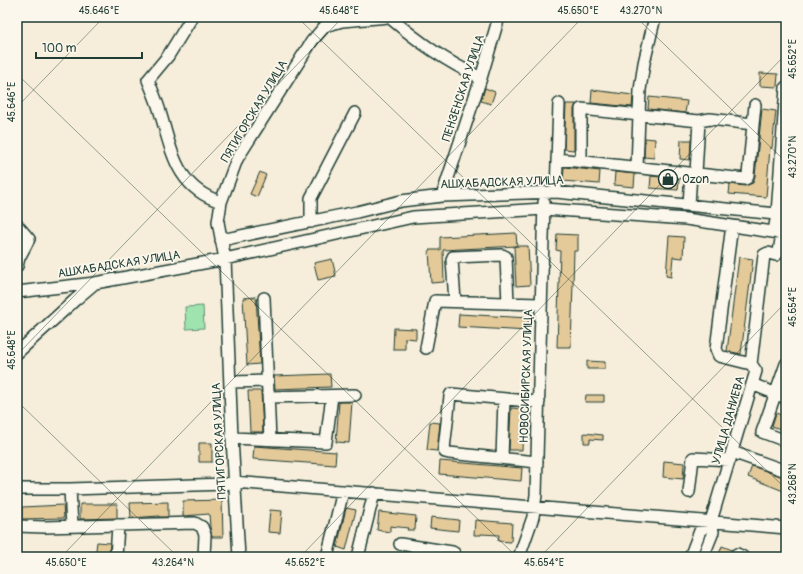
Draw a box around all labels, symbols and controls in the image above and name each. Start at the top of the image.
text: 45.646°E [79,5,119,17]
text: 45.648°E [319,5,359,17]
text: 45.650°E [557,5,599,17]
text: 43.270°N [620,5,662,17]
street label: ПЕНЗЕНСКАЯ УЛИЦА [439,33,488,144]
scale bar [36,34,142,60]
text: 45.652°E [787,39,799,79]
text: 100 m [42,41,77,56]
street label: ПЯТИГОРСКАЯ УЛИЦА [218,57,291,165]
text: 45.646°E [6,82,18,122]
text: 43.270°N [787,136,799,178]
shop icon: Ozon [657,168,679,190]
place label: Ozon [682,172,709,187]
street label: АШХАБАДСКАЯ УЛИЦА [440,173,564,192]
street label: АШХАБАДСКАЯ УЛИЦА [57,247,181,282]
text: 45.654°E [787,287,799,327]
street label: НОВОСИБИРСКАЯ УЛИЦА [517,309,536,443]
text: 45.648°E [6,330,18,370]
street label: УЛИЦА ДАНИЕВА [709,374,748,466]
street label: ПЯТИГОРСКАЯ УЛИЦА [209,382,230,500]
text: 43.268°N [787,463,799,505]
text: 45.650°E [45,557,87,569]
text: 43.264°N [152,557,194,569]
text: 45.652°E [285,557,325,569]
text: 45.654°E [524,557,564,569]

